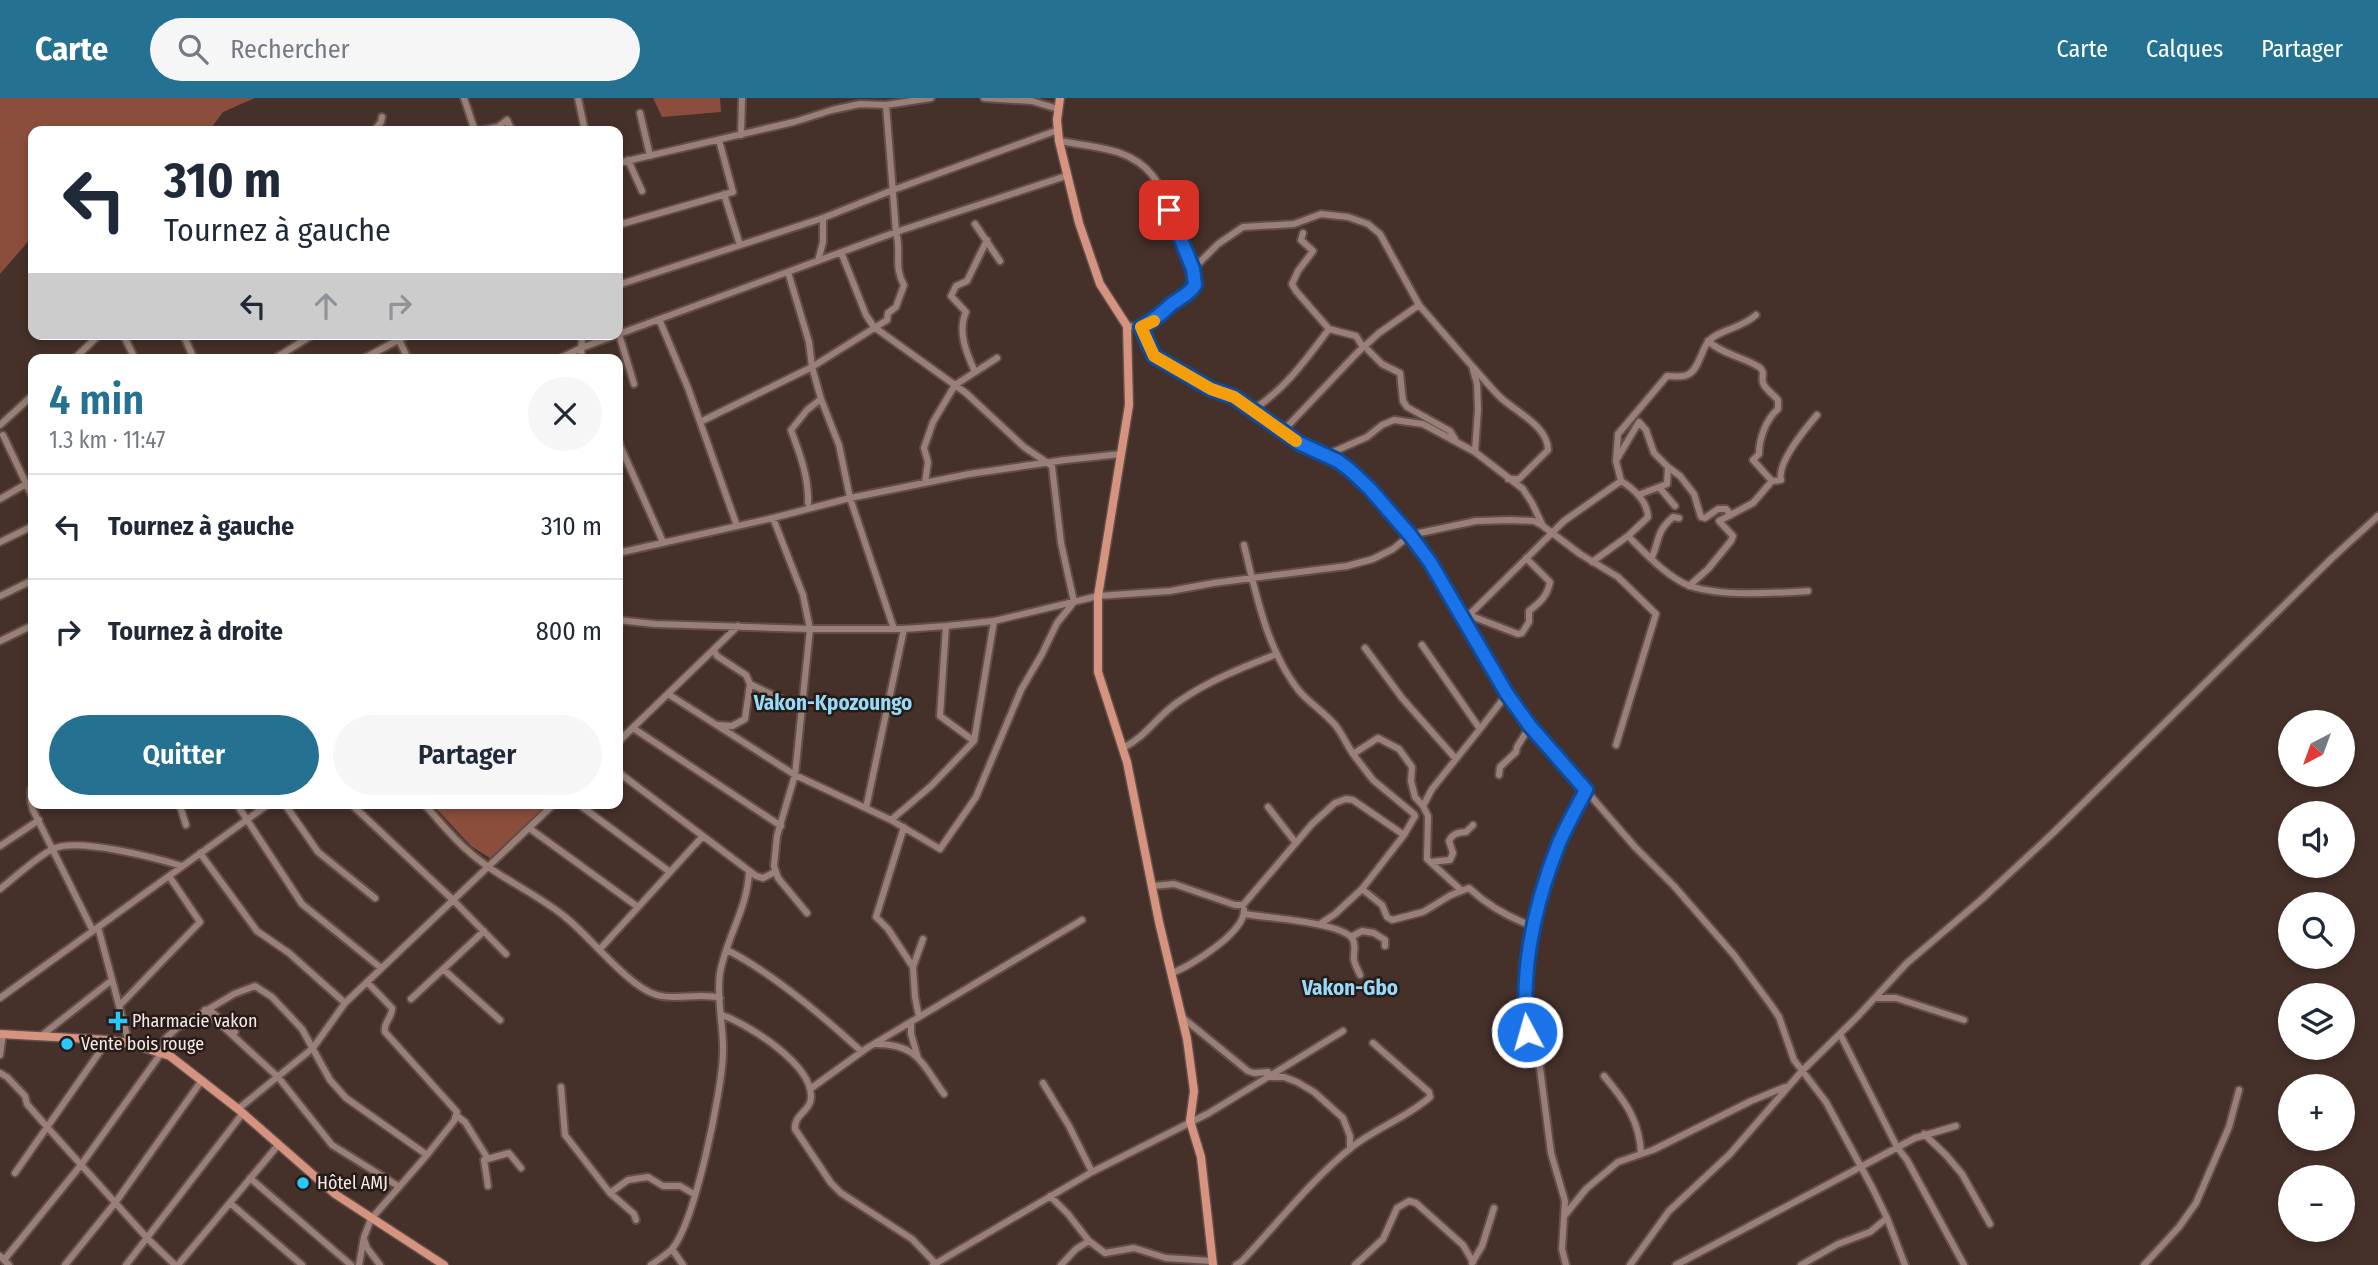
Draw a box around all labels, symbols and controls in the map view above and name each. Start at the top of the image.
search box [150,18,640,81]
text: Carte [35,29,108,69]
icon: search [174,30,212,68]
text: Rechercher [230,34,350,65]
text: Carte [2057,35,2108,63]
text: Calques [2146,35,2223,63]
text: Partager [2261,35,2343,63]
text: 310 m [164,151,281,210]
icon: left [49,154,140,245]
pin [1139,180,1199,240]
icon: arrive [1150,191,1188,229]
text: Tournez à gauche [164,211,391,249]
icon: left [234,287,272,325]
icon: ahead [307,287,345,325]
icon: right [380,287,418,325]
text: 4 min [49,375,144,425]
button: close [528,377,602,451]
text: 1.3 km · 11:47 [49,426,165,454]
icon: left [49,508,87,546]
text: Tournez à gauche [108,511,294,542]
text: 310 m [541,511,602,542]
icon: right [49,613,87,651]
text: Tournez à droite [108,616,283,647]
text: 800 m [536,616,602,647]
district label: Vakon-Kpozoungo [753,690,912,716]
north arrow [2278,710,2356,788]
map controls [2278,710,2355,1242]
button: Quitter [49,715,319,795]
button: Partager [333,715,602,795]
button: sound [2278,801,2355,878]
button: search [2278,892,2355,969]
district label: Vakon-Gbo [1301,975,1398,1001]
button: layers [2278,983,2355,1060]
position arrow [1490,995,1564,1069]
place label: Pharmacie vakon [132,1010,257,1032]
marker: Pharmacie vakon [110,1013,126,1029]
place label: Vente bois rouge [81,1033,204,1055]
marker: Vente bois rouge [59,1036,75,1052]
button: + [2278,1074,2355,1151]
button: − [2278,1165,2355,1242]
place label: Hôtel AMJ [317,1172,388,1194]
marker: Hôtel AMJ [295,1175,311,1191]

